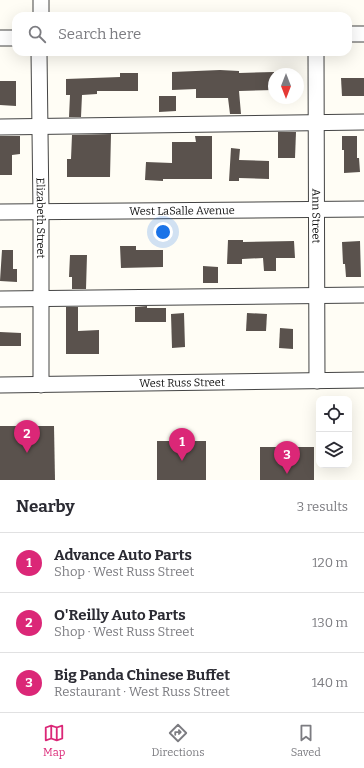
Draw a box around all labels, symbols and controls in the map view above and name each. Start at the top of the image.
search box [12,12,352,56]
icon: search [26,23,48,45]
text: Search here [58,25,141,43]
north arrow [268,68,304,104]
street label: Elizabeth Street [34,177,48,259]
street label: Ann Street [310,189,323,243]
street label: West LaSalle Avenue [129,204,235,217]
your location [153,222,173,242]
street label: West Russ Street [139,375,225,390]
map controls [316,396,352,468]
button: locate [316,396,352,432]
pin: 2 [14,420,40,453]
pin: 1 [169,428,195,461]
button: layers [316,432,352,468]
pin: 3 [274,441,300,474]
text: Nearby [16,496,75,517]
text: 3 results [297,499,348,514]
text: Advance Auto Parts [54,546,192,564]
text: 1 [26,555,32,570]
text: 120 m [312,555,348,570]
text: Shop · West Russ Street [54,564,194,579]
text: O'Reilly Auto Parts [54,606,186,624]
text: 2 [25,615,33,630]
text: 130 m [312,615,348,630]
text: Shop · West Russ Street [54,624,194,639]
text: Big Panda Chinese Buffet [54,666,230,684]
text: 3 [25,675,33,690]
text: 140 m [312,675,348,690]
text: Restaurant · West Russ Street [54,684,230,699]
tab: Map [43,722,65,759]
tab: Directions [152,722,204,759]
tab: Saved [291,722,321,759]

